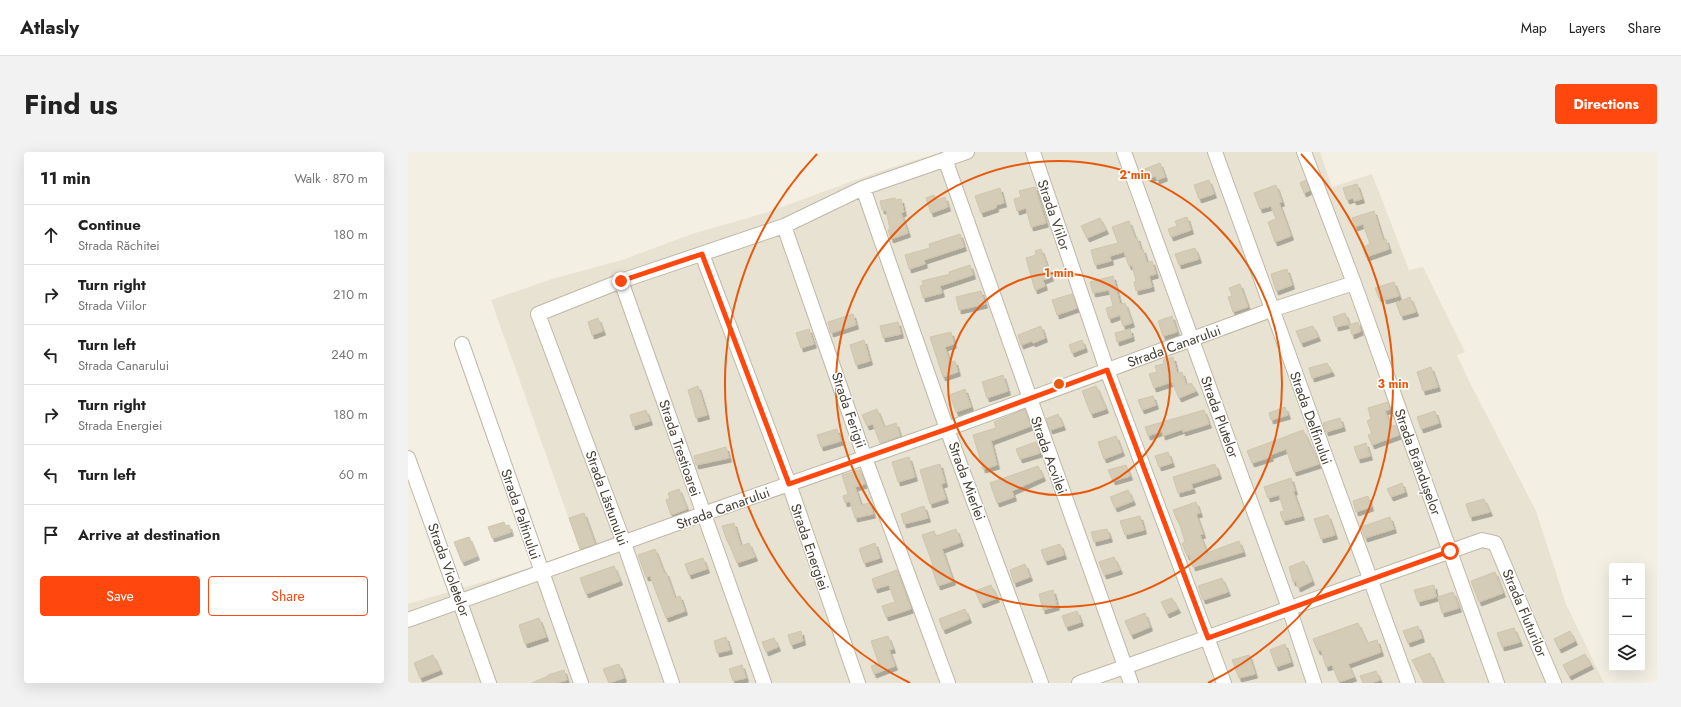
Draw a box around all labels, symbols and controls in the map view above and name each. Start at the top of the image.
text: Atlasly [20,14,79,41]
text: Map [1521,18,1547,38]
text: Layers [1569,18,1605,38]
text: Share [1627,18,1661,38]
text: Find us [24,84,118,125]
button: Directions [1555,84,1657,124]
text: 11 min [40,166,91,190]
text: 2 min [1119,166,1151,184]
text: Walk · 870 m [294,169,368,188]
street label: Strada Viilor [1033,177,1076,253]
text: Continue [78,214,141,236]
icon: ahead [40,224,62,246]
text: 180 m [333,225,368,244]
text: Strada Răchitei [78,236,160,255]
text: 1 min [1044,264,1074,282]
route end [612,272,630,290]
text: Turn right [78,274,146,296]
icon: right [40,284,62,306]
text: 210 m [333,285,368,304]
text: Strada Viilor [78,296,146,315]
street label: Strada Canarului [1124,320,1224,372]
text: Turn left [78,334,136,356]
icon: left [40,344,62,366]
text: 240 m [331,345,368,364]
text: Strada Canarului [78,356,169,375]
street label: Strada Ferigii [827,369,871,451]
street label: Strada Delfinului [1285,369,1337,467]
street label: Strada Plutelor [1196,373,1244,461]
text: 3 min [1377,375,1409,393]
centre of rings [1052,377,1066,391]
text: Turn right [78,394,146,416]
street label: Strada Trestioarei [654,397,706,499]
icon: right [40,404,62,426]
text: 180 m [333,405,368,424]
street label: Strada Brândușelor [1388,406,1447,519]
street label: Strada Acvilei [1026,413,1072,497]
text: Strada Energiei [78,416,162,435]
street label: Strada Mierlei [943,439,991,523]
street label: Strada Lăstunului [581,448,633,548]
icon: left [40,464,62,486]
text: Turn left [78,464,136,486]
text: 60 m [339,465,368,484]
street label: Strada Paltinului [496,466,546,562]
street label: Strada Canarului [673,482,773,534]
street label: Strada Energiei [786,501,834,593]
street label: Strada Violetelor [423,520,475,620]
icon: arrive [40,524,62,546]
text: Arrive at destination [78,524,220,546]
route start [1441,542,1459,560]
map controls [1609,563,1645,671]
button: + [1609,563,1645,599]
street label: Strada Fluturilor [1497,566,1553,660]
button: Save [40,576,200,616]
button: Share [208,576,368,616]
button: − [1609,599,1645,635]
button: layers [1609,635,1645,671]

